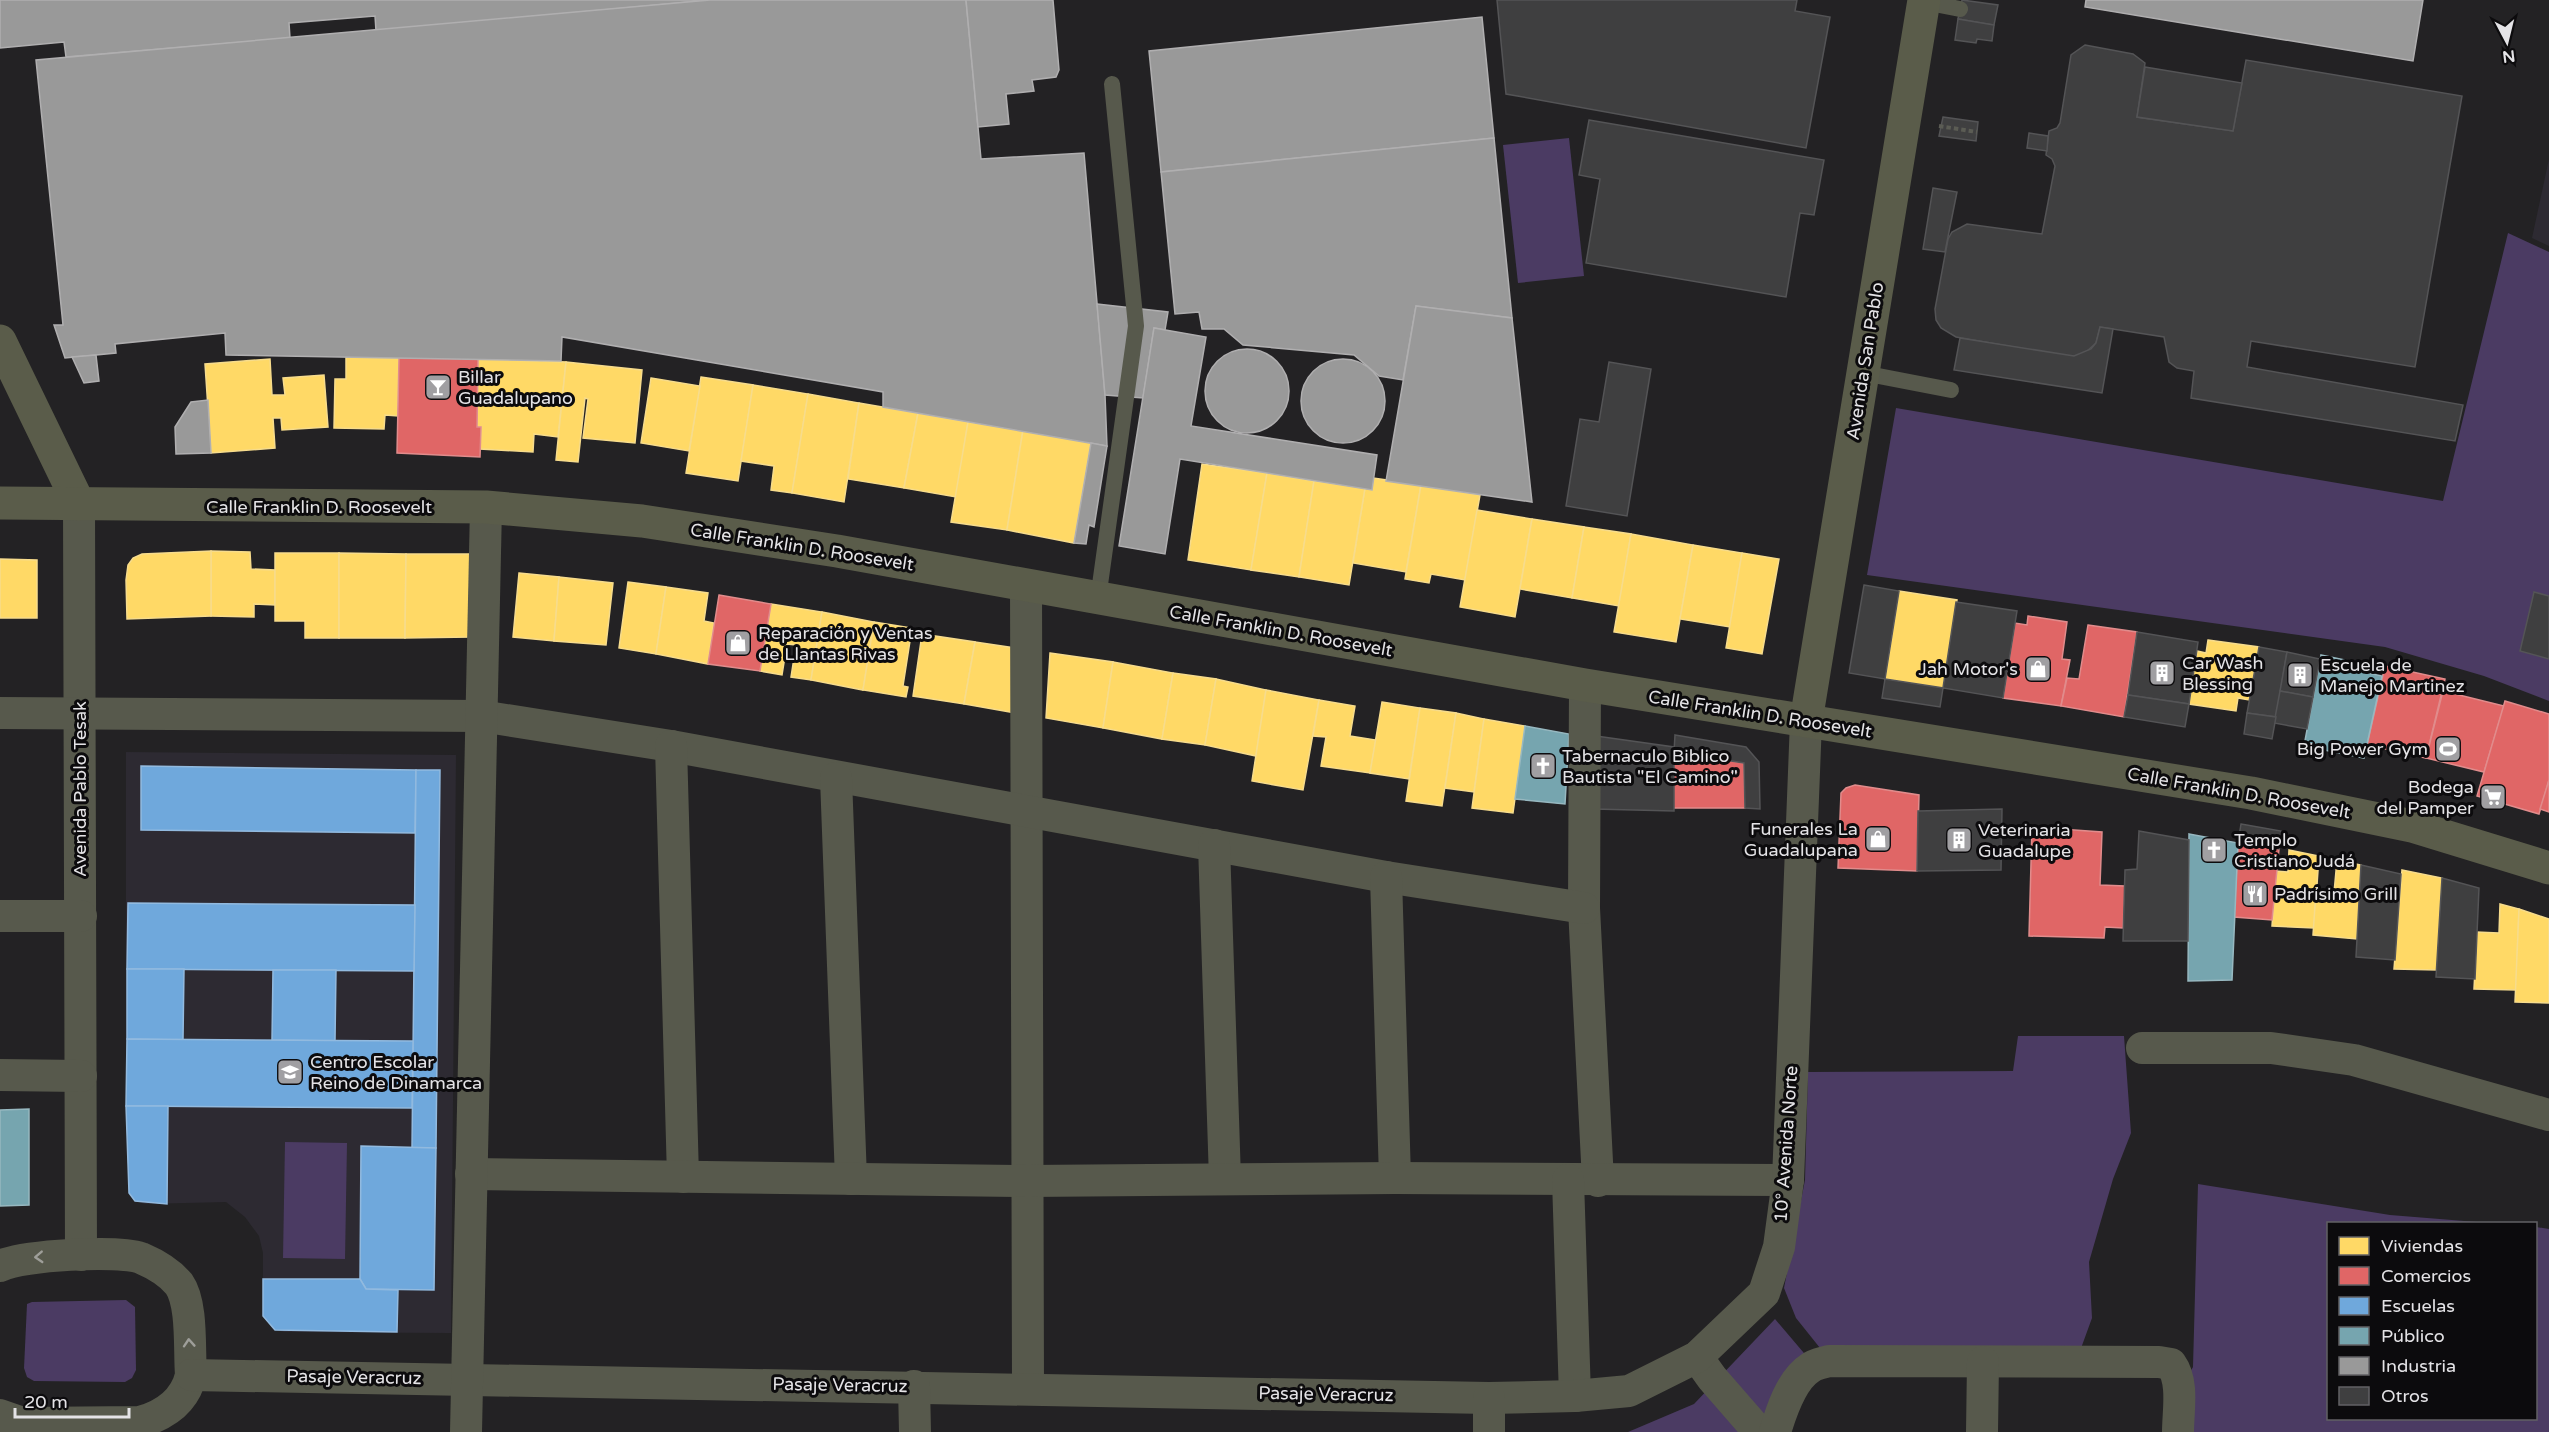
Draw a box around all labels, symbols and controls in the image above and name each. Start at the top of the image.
north arrow [2477,12,2537,72]
text: N [2501,45,2516,67]
street label: Avenida San Pablo [1842,281,1888,441]
place label: Billar Guadalupano [458,366,573,409]
bar icon: Billar Guadalupano [423,372,453,402]
street label: Calle Franklin D. Roosevelt [206,496,432,518]
street label: Calle Franklin D. Roosevelt [689,518,916,576]
street label: Calle Franklin D. Roosevelt [1168,601,1394,661]
place label: Reparación y Ventas de Llantas Rivas [758,622,933,665]
shop icon: Reparación y Ventas de Llantas Rivas [723,628,753,658]
place label: Car Wash Blessing [2182,652,2263,695]
shop icon: Jah Motor's [2023,654,2053,684]
place label: Escuela de Manejo Martinez [2320,654,2465,697]
place label: Jah Motor's [1919,658,2018,680]
building icon: Car Wash Blessing [2147,658,2177,688]
building icon: Escuela de Manejo Martinez [2285,660,2315,690]
street label: Calle Franklin D. Roosevelt [1647,685,1874,743]
street label: Avenida Pablo Tesak [69,701,91,877]
sports icon: Big Power Gym [2433,734,2463,764]
place label: Big Power Gym [2297,738,2428,760]
place label: Tabernaculo Biblico Bautista "El Camino" [1562,745,1738,788]
church icon: Tabernaculo Biblico Bautista "El Camino" [1528,751,1558,781]
street label: Calle Franklin D. Roosevelt [2126,763,2352,823]
place label: Bodega del Pamper [2377,776,2474,819]
supermarket icon: Bodega del Pamper [2478,782,2508,812]
place label: Funerales La Guadalupana [1744,818,1858,861]
place label: Veterinaria Guadalupe [1978,819,2071,862]
shop icon: Funerales La Guadalupana [1863,824,1893,854]
building icon: Veterinaria Guadalupe [1944,825,1974,855]
place label: Templo Cristiano Judá [2234,829,2355,872]
church icon: Templo Cristiano Judá [2199,835,2229,865]
restaurant icon: Padrísimo Grill [2240,879,2270,909]
place label: Padrísimo Grill [2274,883,2398,905]
place label: Centro Escolar Reino de Dinamarca [310,1051,482,1094]
school or university icon: Centro Escolar Reino de Dinamarca [275,1057,305,1087]
street label: 10° Avenida Norte [1770,1065,1802,1223]
legend [2327,1222,2537,1420]
text: Viviendas [2381,1235,2463,1257]
one-way arrow [34,1250,43,1263]
text: Comercios [2381,1265,2471,1287]
text: Escuelas [2381,1295,2455,1317]
text: Público [2381,1325,2445,1347]
one-way arrow [183,1339,196,1348]
text: Industria [2381,1355,2456,1377]
street label: Pasaje Veracruz [286,1365,422,1389]
street label: Pasaje Veracruz [772,1373,908,1397]
scale bar [15,1381,129,1419]
street label: Pasaje Veracruz [1258,1382,1394,1406]
text: Otros [2381,1385,2429,1407]
text: 20 m [24,1391,68,1413]

